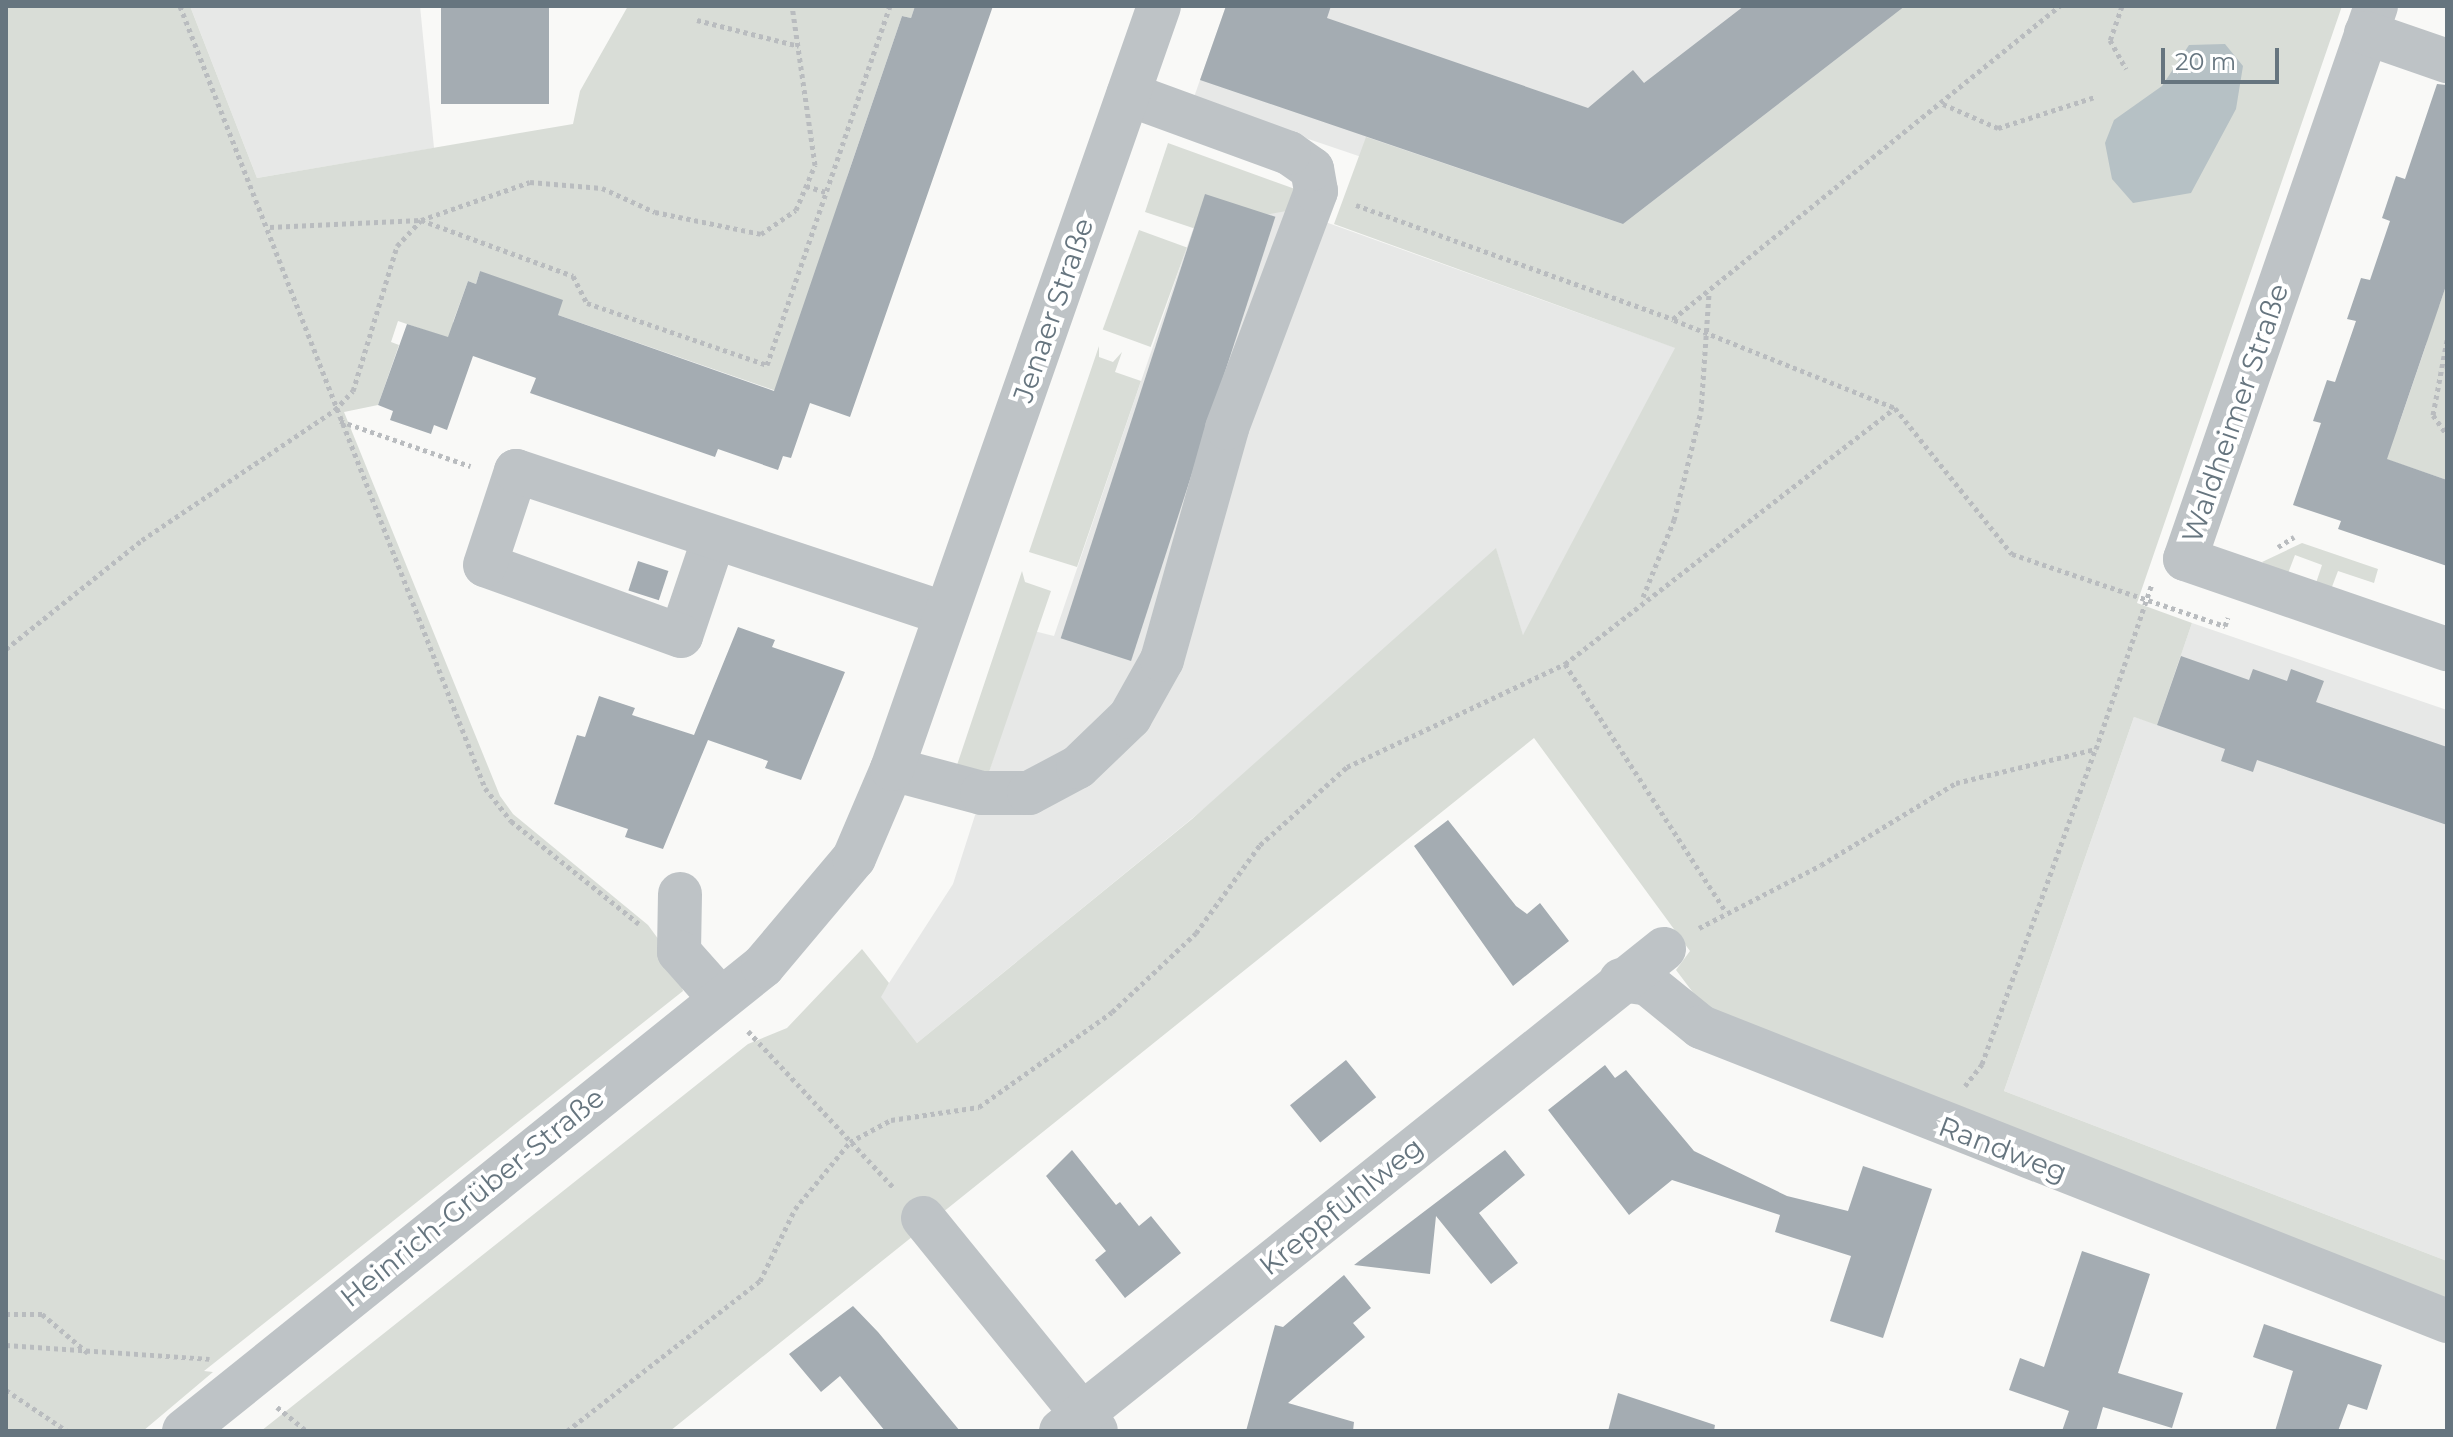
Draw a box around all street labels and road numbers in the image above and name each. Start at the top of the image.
street label: Jenaer Straße [1006,213,1100,407]
street label: Waldheimer Straße [2175,279,2295,547]
street label: Heinrich-Grüber-Straße [333,1080,611,1314]
street label: Randweg [1934,1109,2072,1189]
street label: Kreppfuhlweg [1253,1130,1429,1282]

